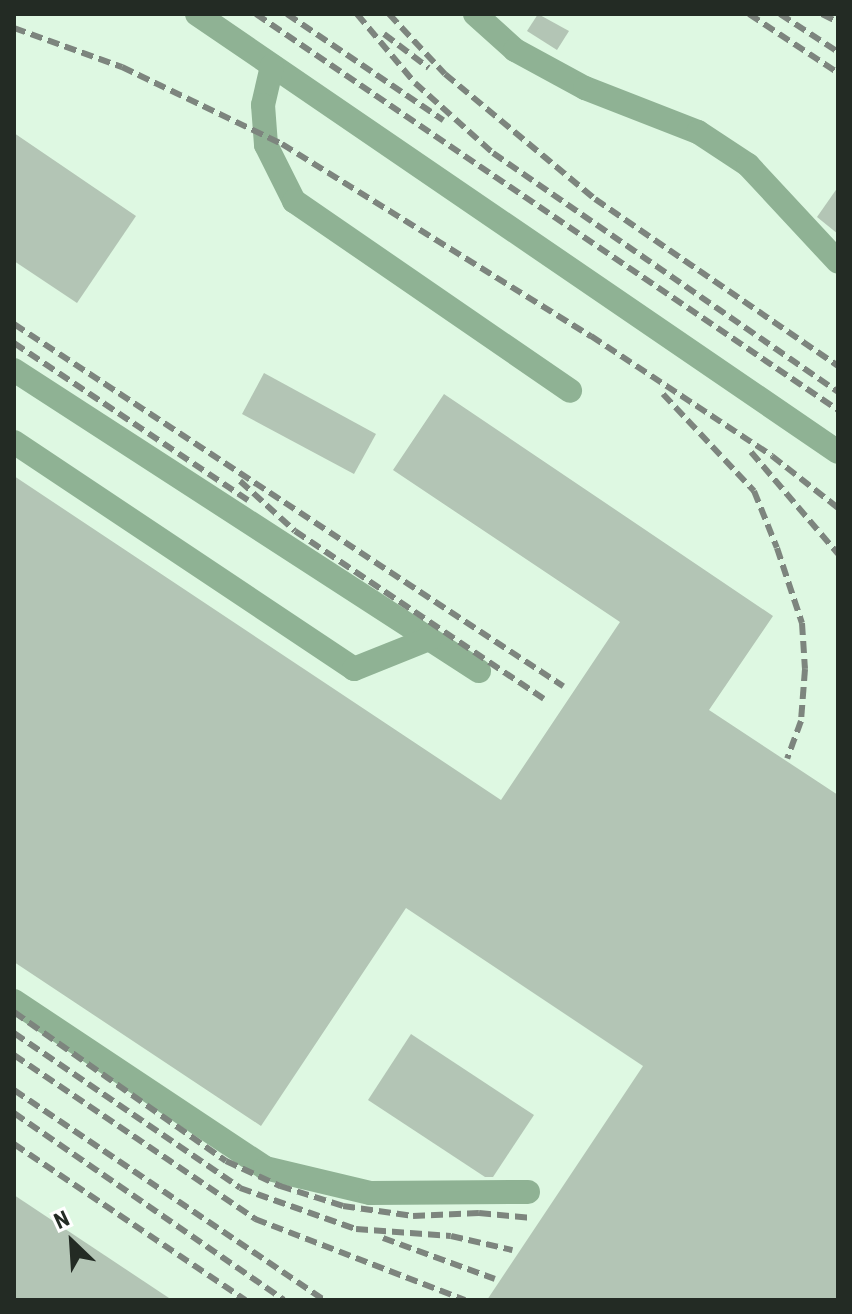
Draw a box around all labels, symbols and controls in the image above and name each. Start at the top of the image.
north arrow [32,1202,112,1282]
text: N [50,1206,73,1234]

